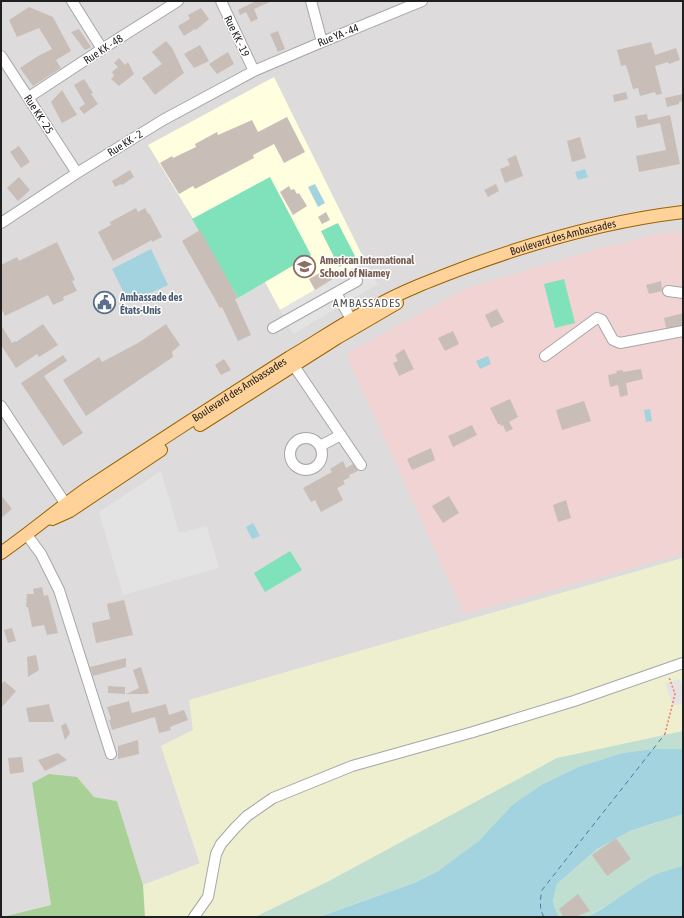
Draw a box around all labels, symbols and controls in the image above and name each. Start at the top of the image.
street label: Rue KK - 19 [222,14,252,58]
street label: Rue YA - 44 [316,21,360,49]
street label: Rue KK - 48 [81,32,125,66]
street label: Rue KK - 25 [22,92,56,136]
street label: Rue KK - 2 [105,128,145,158]
street label: Boulevard des Ambassades [508,217,617,257]
school or university icon: American International School of Niamey [292,253,318,279]
place label: American International School of Niamey [319,254,415,279]
public building icon: Ambassade des États-Unis [91,290,117,316]
place label: Ambassade des États-Unis [119,291,182,316]
district label: AMBASSADES [333,296,401,310]
street label: Boulevard des Ambassades [190,355,288,424]

